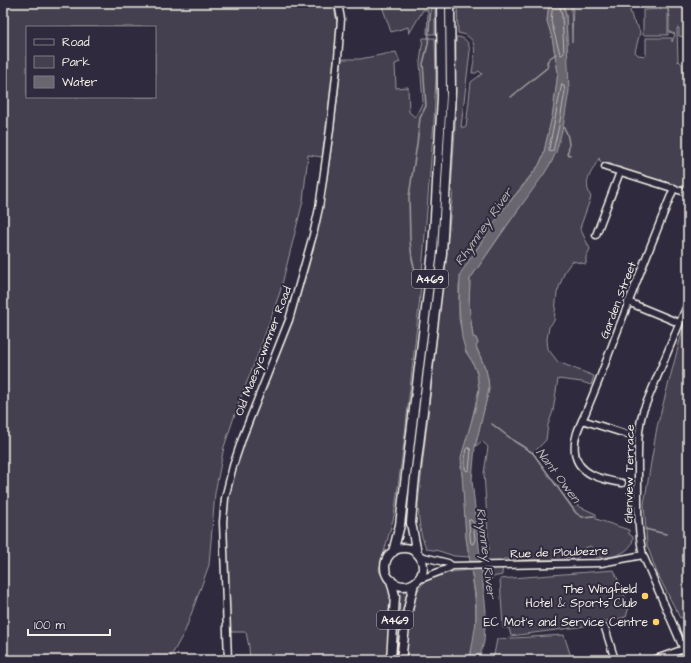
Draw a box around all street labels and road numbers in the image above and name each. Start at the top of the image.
street label: Garden Street [596,259,641,341]
road number: A469 [412,270,448,288]
street label: Old Maesycwmmer Road [231,284,297,419]
street label: Glenview Terrace [620,424,639,524]
street label: Rue de Ploubezre [510,542,609,563]
road number: A469 [377,611,413,629]

